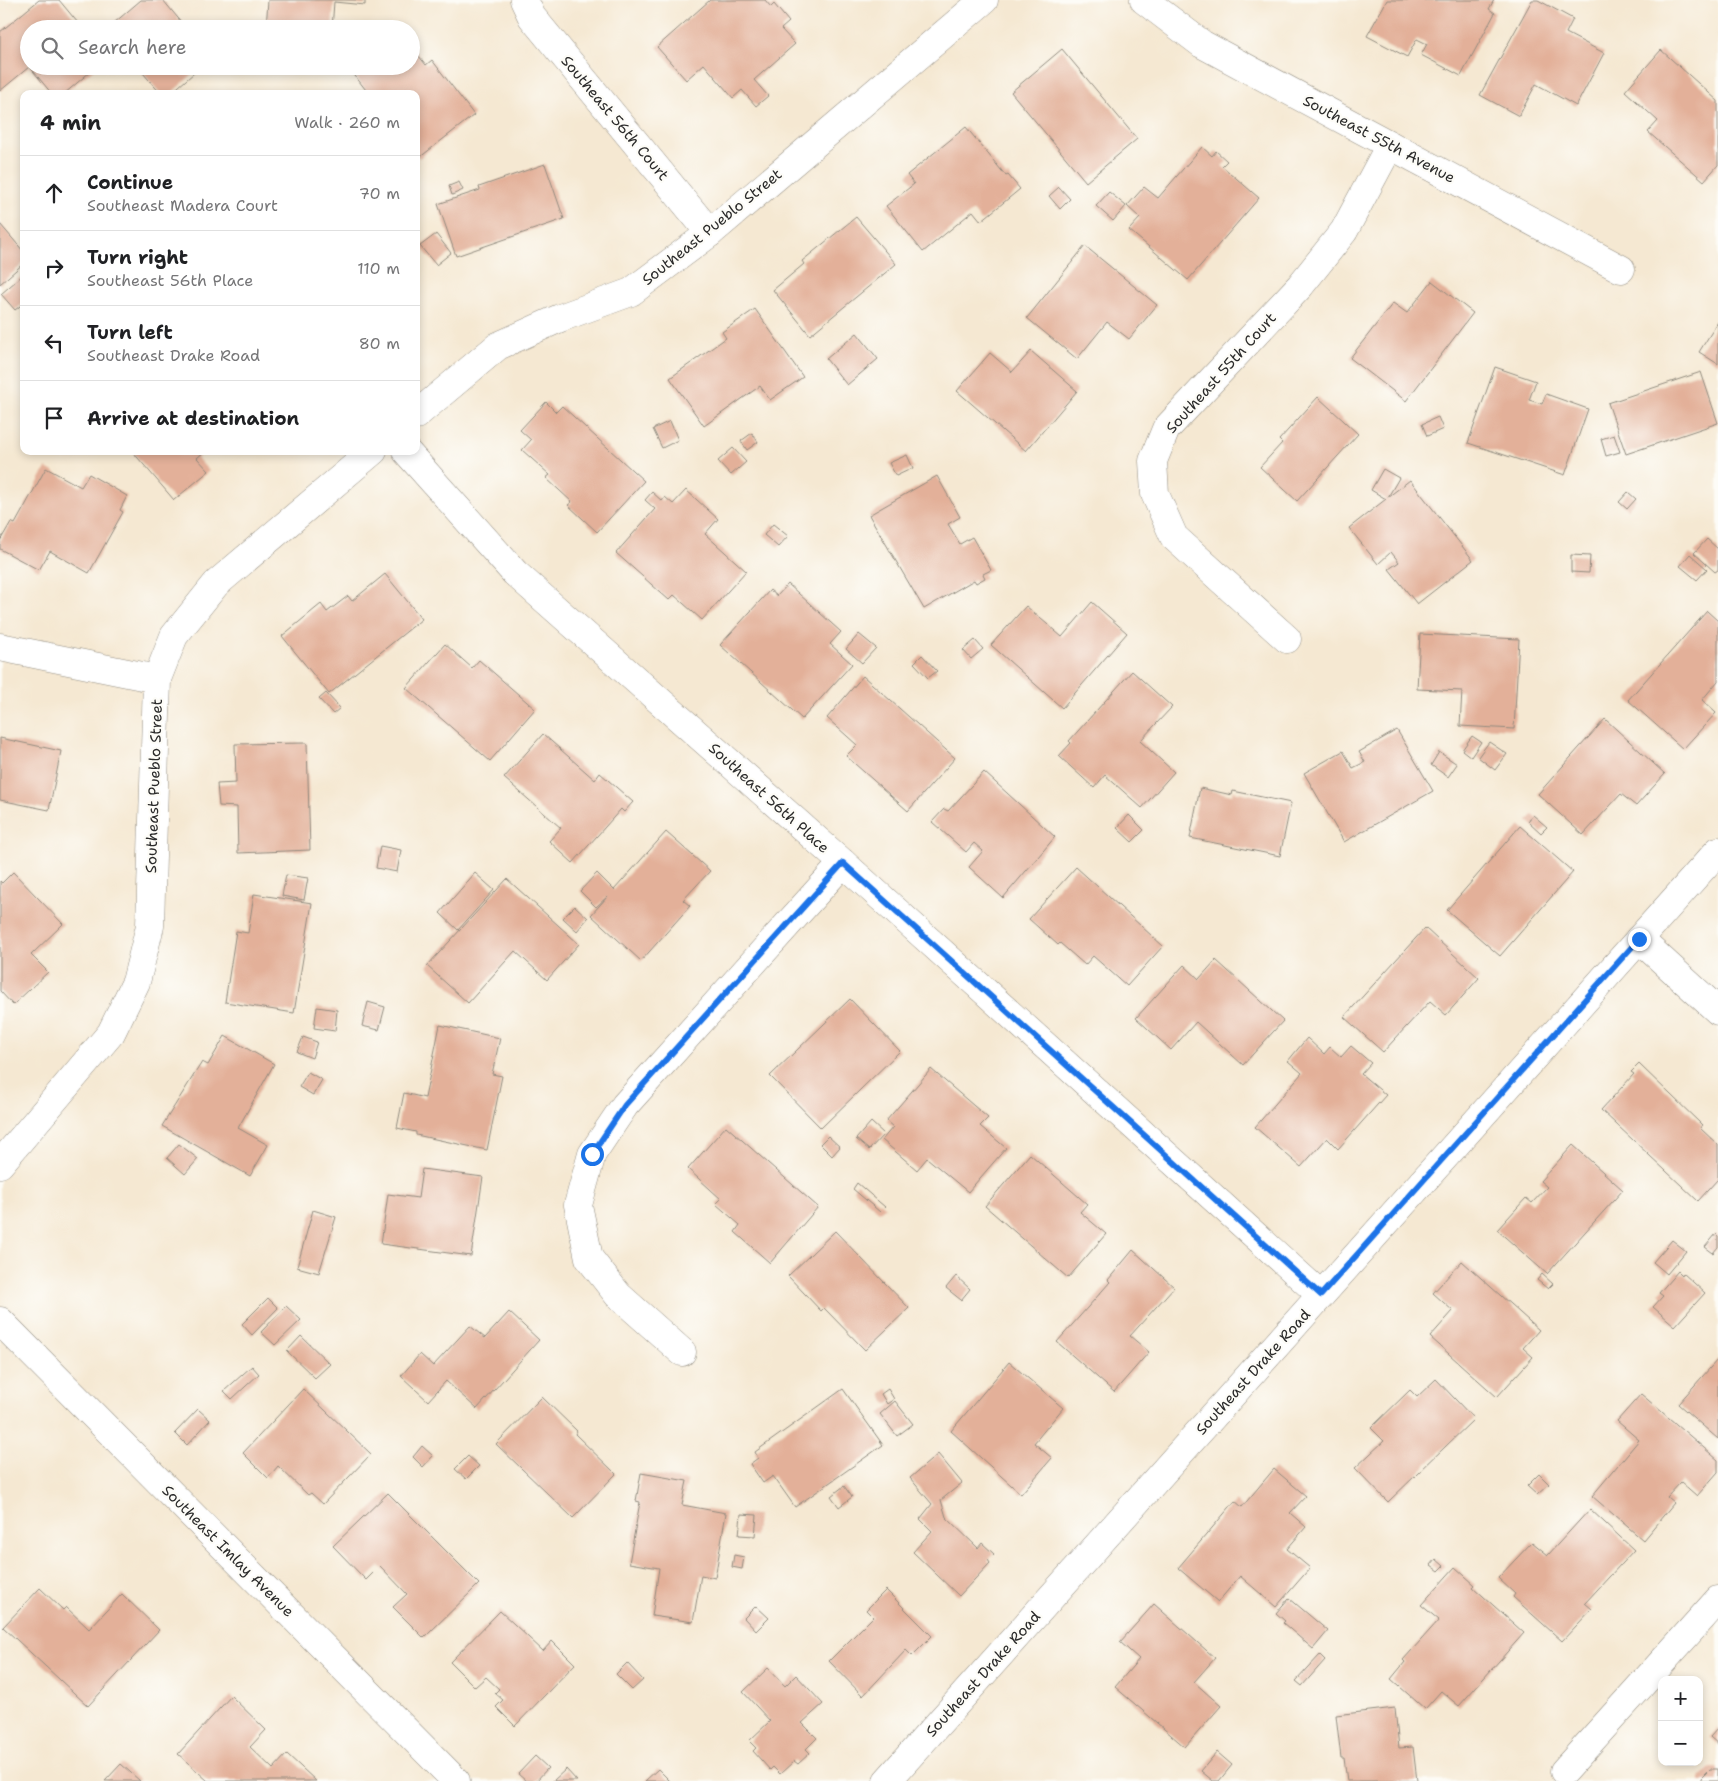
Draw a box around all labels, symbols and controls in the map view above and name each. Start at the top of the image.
search box [20,20,420,75]
icon: search [38,34,66,62]
text: Search here [78,35,187,60]
street label: Southeast 56th Court [557,51,673,185]
street label: Southeast 55th Avenue [1300,90,1458,188]
text: 4 min [40,109,101,137]
text: Walk · 260 m [294,112,400,133]
street label: Southeast Pueblo Street [638,164,786,290]
text: Continue [87,170,173,195]
icon: ahead [40,179,68,207]
text: 70 m [359,183,400,204]
text: Southeast Madera Court [87,195,278,216]
text: Turn right [87,245,188,270]
icon: right [40,254,68,282]
text: 110 m [357,258,400,279]
text: Southeast 56th Place [87,270,253,291]
street label: Southeast 55th Court [1161,308,1281,438]
text: Turn left [87,320,173,345]
icon: left [40,329,68,357]
text: 80 m [359,333,400,354]
text: Southeast Drake Road [87,345,260,366]
icon: arrive [40,404,68,432]
text: Arrive at destination [87,406,299,431]
street label: Southeast Pueblo Street [141,698,167,874]
street label: Southeast 56th Place [704,738,834,858]
route end [1628,928,1651,951]
route start [581,1143,604,1166]
street label: Southeast Drake Road [1191,1305,1315,1439]
street label: Southeast Imlay Avenue [158,1481,298,1621]
street label: Southeast Drake Road [921,1607,1045,1741]
map controls [1658,1676,1703,1766]
button: + [1658,1676,1703,1721]
button: − [1658,1721,1703,1766]

